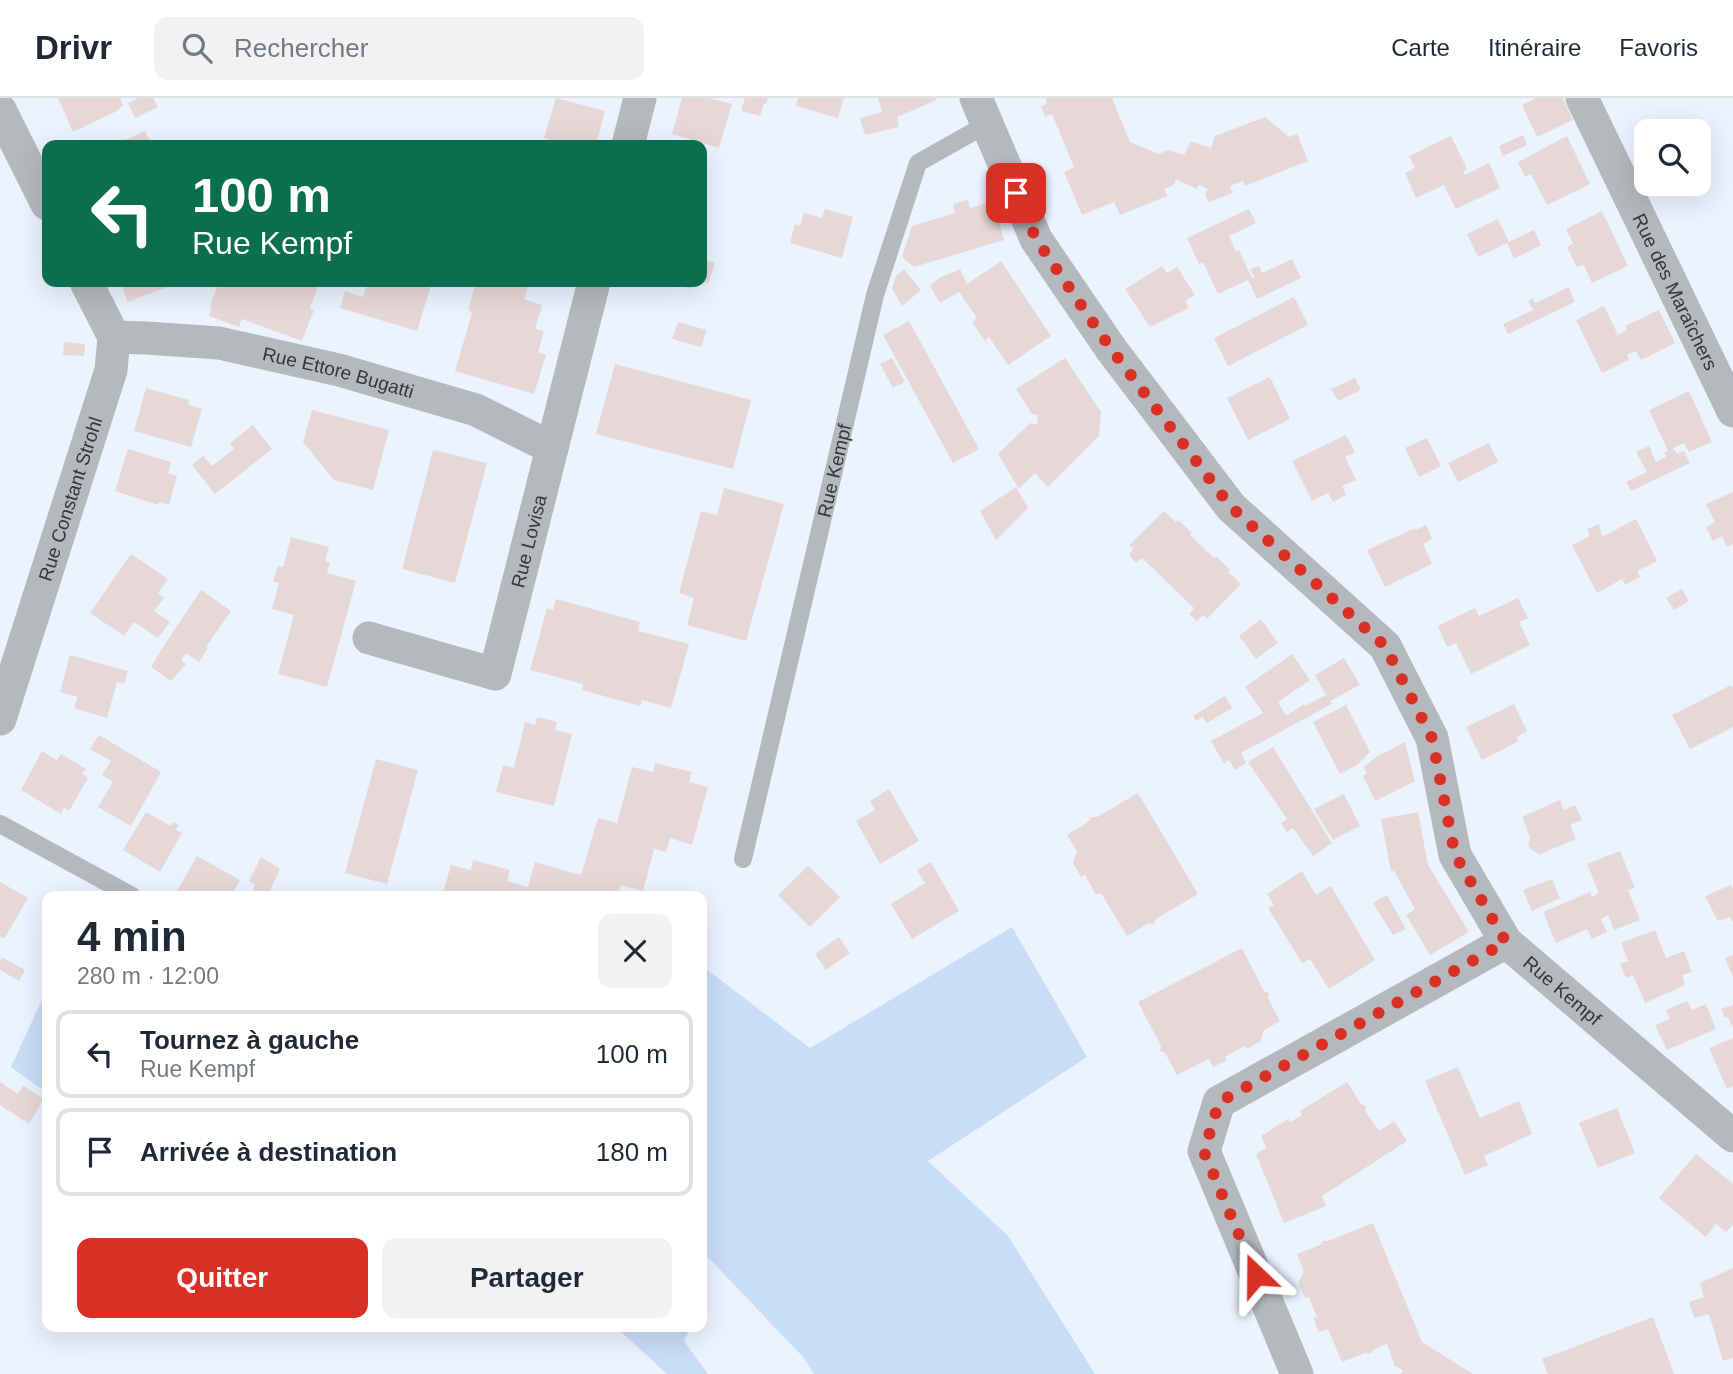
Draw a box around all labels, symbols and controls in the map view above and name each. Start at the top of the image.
search box [154,17,644,80]
text: Drivr [35,29,112,66]
icon: search [178,29,216,67]
text: Rechercher [234,33,368,63]
text: Carte [1391,34,1450,61]
text: Itinéraire [1488,34,1581,61]
text: Favoris [1619,34,1698,61]
map controls [1634,119,1711,196]
button: search [1634,119,1711,196]
pin [986,163,1046,223]
icon: left [77,168,168,259]
text: 100 m [192,168,331,222]
icon: arrive [997,174,1035,212]
street label: Rue des Maraîchers [1629,210,1722,373]
text: Rue Kempf [192,225,352,261]
street label: Rue Ettore Bugatti [261,343,416,402]
street label: Rue Constant Strohl [34,414,106,584]
street label: Rue Kempf [813,421,855,519]
street label: Rue Lovisa [507,492,550,590]
text: 4 min [77,913,187,960]
button: close [598,914,672,988]
street label: Rue Kempf [1520,951,1606,1030]
text: 280 m · 12:00 [77,963,219,989]
text: Tournez à gauche [140,1025,359,1055]
icon: left [81,1035,119,1073]
text: 100 m [596,1039,668,1069]
text: Rue Kempf [140,1056,255,1082]
icon: arrive [81,1133,119,1171]
text: Arrivée à destination [140,1137,397,1167]
text: 180 m [596,1137,668,1167]
button: Quitter [77,1238,368,1318]
button: Partager [382,1238,672,1318]
position arrow [1219,1238,1293,1312]

